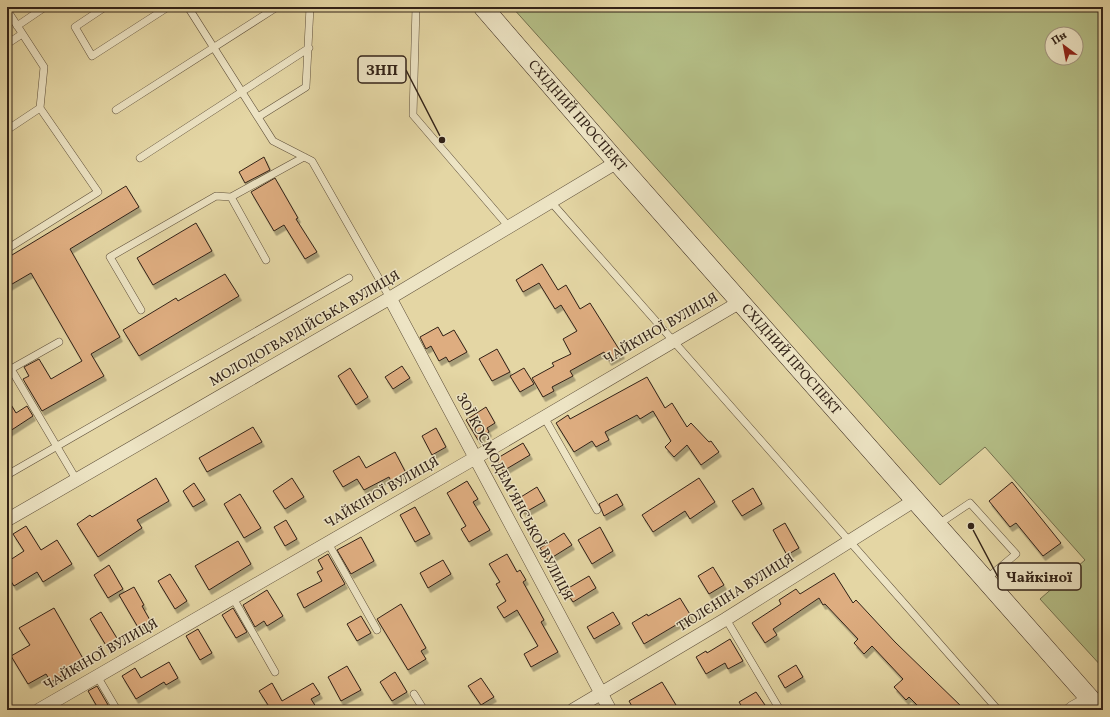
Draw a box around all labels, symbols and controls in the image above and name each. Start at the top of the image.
north arrow [1044,26,1084,66]
text: Пн [1049,28,1070,49]
callout: ЗНП [358,56,406,83]
street label: СХІДНИЙ ПРОСПЕКТ [523,56,631,176]
text: ЗНП [366,61,398,82]
street label: МОЛОДОГВАРДІЙСЬКА ВУЛИЦЯ [206,266,404,392]
street label: ЧАЙКІНОЇ ВУЛИЦЯ [600,288,722,370]
street label: СХІДНИЙ ПРОСПЕКТ [737,300,845,419]
street label: ЗОЇ КОСМОДЕМ’ЯНСЬКОЇ ВУЛИЦЯ [451,390,577,604]
street label: ЧАЙКІНОЇ ВУЛИЦЯ [321,452,443,534]
street label: ТЮЛЄНІНА ВУЛИЦЯ [674,549,798,637]
callout: Чайкіної [998,563,1081,590]
text: Чайкіної [1006,568,1073,589]
street label: ЧАЙКІНОЇ ВУЛИЦЯ [40,614,162,696]

